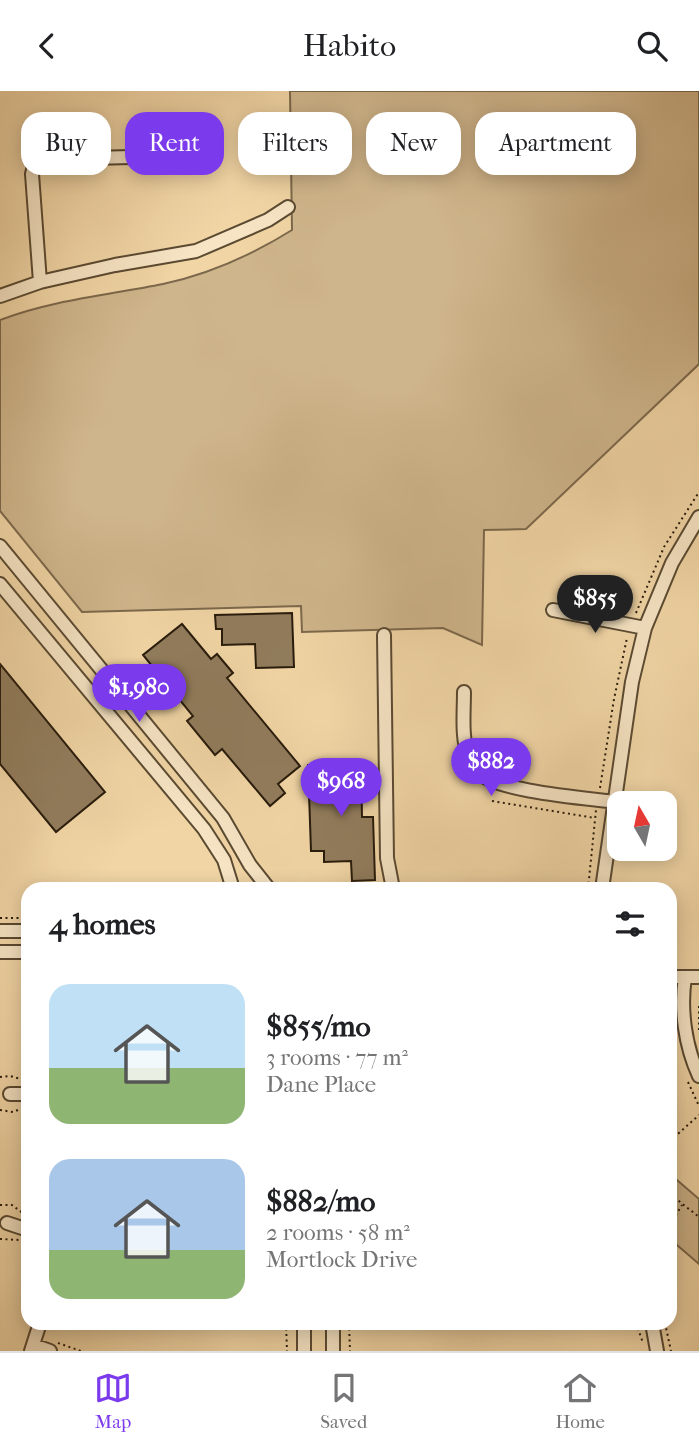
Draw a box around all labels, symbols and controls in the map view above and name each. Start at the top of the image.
icon: back [28,27,66,65]
text: Habito [303,27,396,64]
icon: search [633,27,671,65]
chip: Buy [21,112,111,175]
chip: Rent [125,112,224,175]
chip: Filters [238,112,352,175]
chip: New [366,112,461,175]
chip: Apartment [475,112,636,175]
pin: $855 [554,575,636,635]
text: $855 [573,584,617,611]
pin: $1,980 [82,665,196,724]
text: $1,980 [108,673,170,700]
pin: $882 [450,739,532,798]
text: $882 [467,747,515,774]
pin: $968 [300,759,382,818]
text: $968 [317,767,365,794]
north arrow [607,791,677,861]
map controls [607,791,677,861]
icon: filters [611,905,649,943]
text: 4 homes [49,907,156,942]
text: $855/mo [266,1009,371,1044]
icon: home [105,1012,189,1096]
text: 3 rooms · 77 m² [266,1044,408,1071]
text: Dane Place [266,1071,376,1098]
text: $882/mo [266,1184,375,1219]
icon: home [105,1187,189,1271]
text: 2 rooms · 58 m² [266,1219,410,1246]
text: Mortlock Drive [266,1246,417,1273]
tab: Map [94,1369,132,1433]
tab: Saved [320,1369,367,1433]
tab: Home [555,1369,605,1433]

